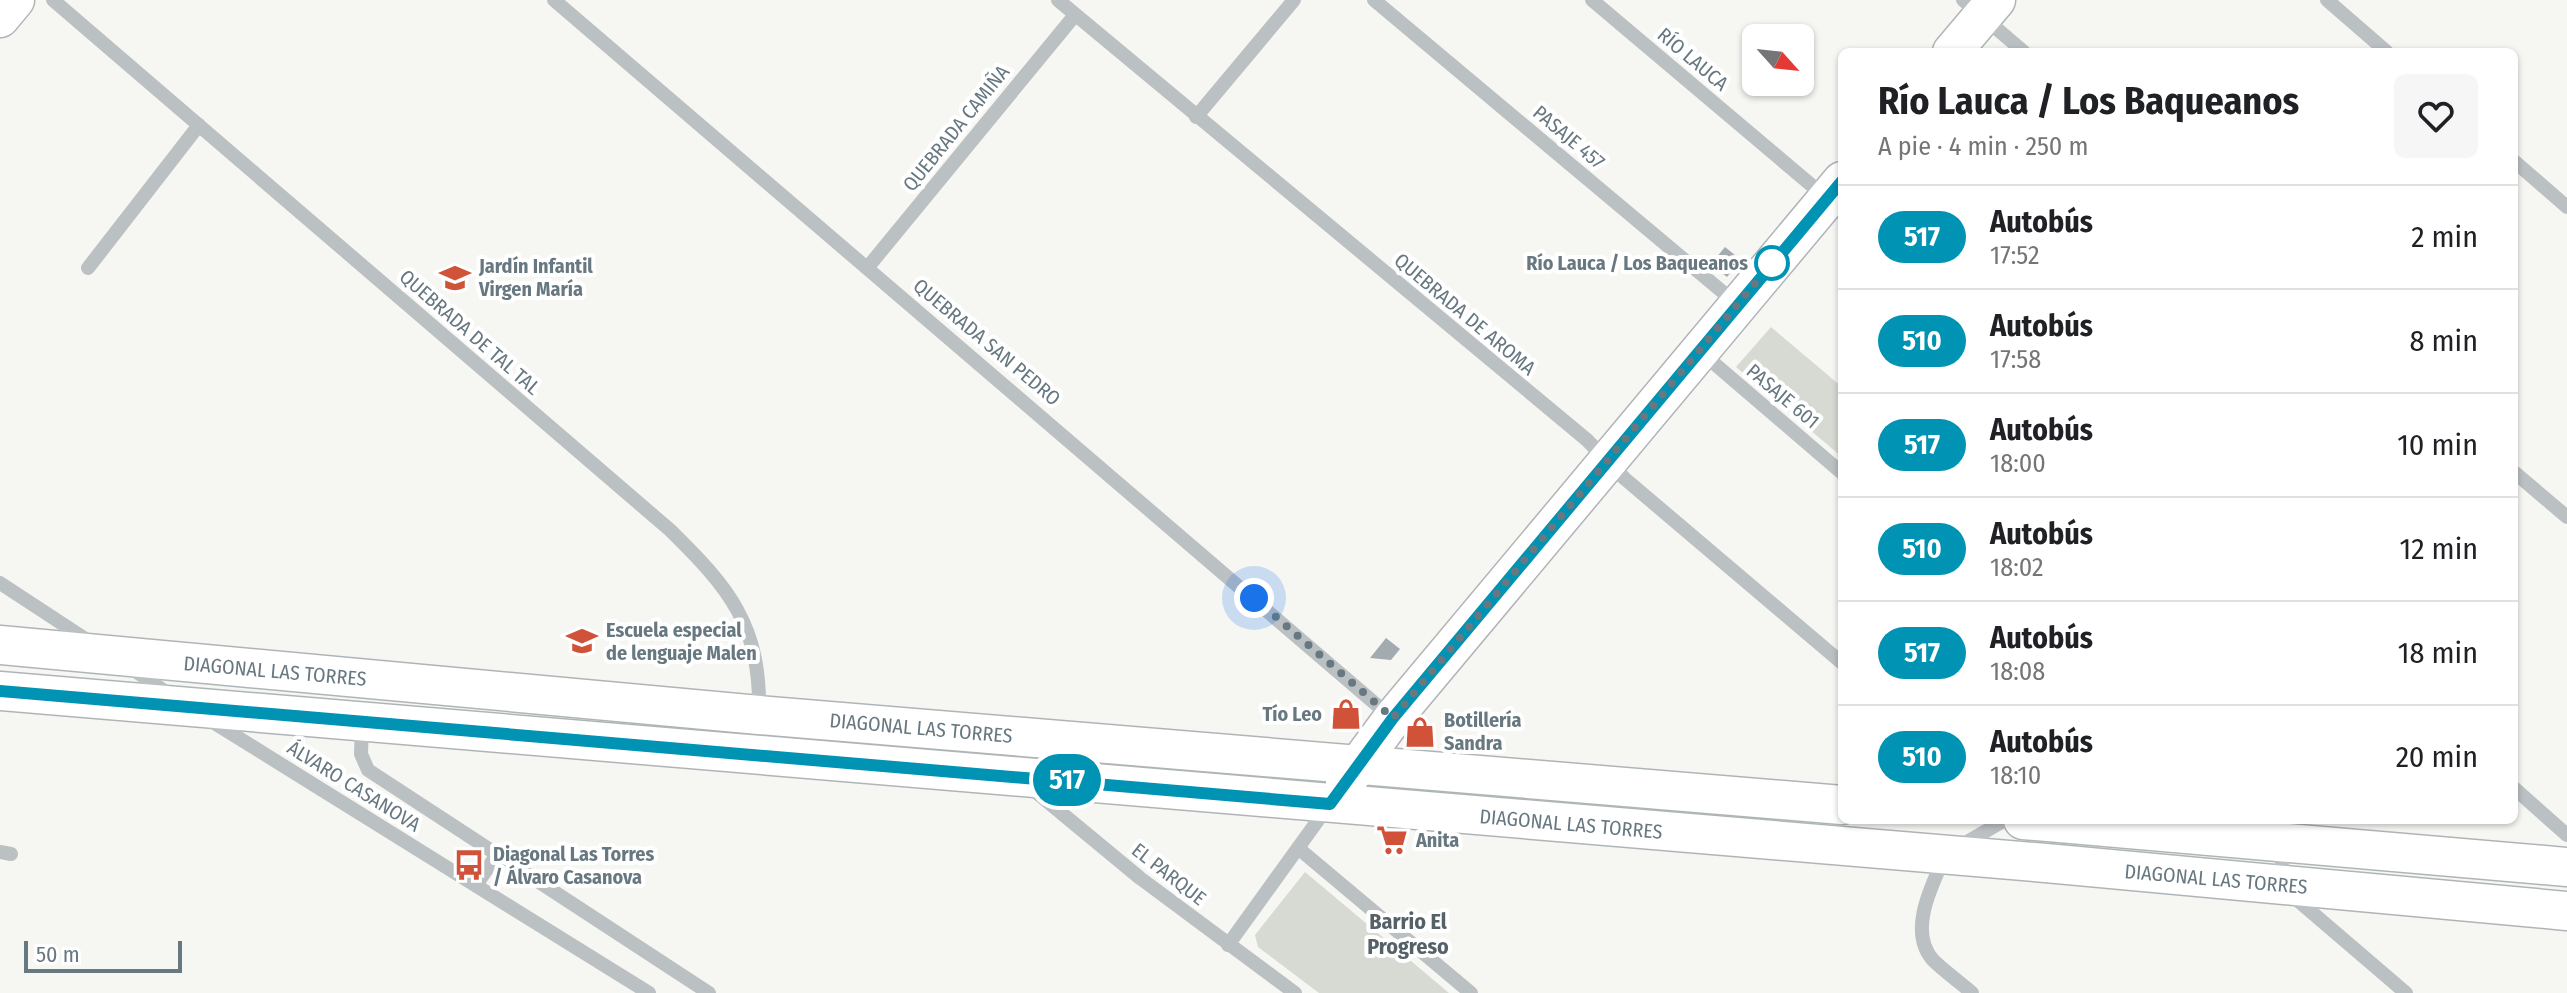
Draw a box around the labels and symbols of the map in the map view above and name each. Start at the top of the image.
street label: RÍO LAUCA [1653,22,1734,96]
north arrow [1742,24,1814,96]
street label: QUEBRADA CAMIÑA [898,60,1015,196]
street label: PASAJE 457 [1528,100,1610,174]
marker: Río Lauca / Los Baqueanos [1755,246,1789,280]
street label: QUEBRADA DE AROMA [1390,248,1541,380]
place label: Río Lauca / Los Baqueanos [1526,251,1748,275]
place label: Jardín Infantil Virgen María [478,254,593,301]
school or university icon: Jardín Infantil Virgen María [438,261,472,295]
street label: QUEBRADA DE TAL TAL [395,264,545,400]
street label: QUEBRADA SAN PEDRO [909,273,1065,411]
street label: PASAJE 601 [1742,359,1824,433]
your location [1234,578,1274,618]
place label: Escuela especial de lenguaje Malen [606,618,757,665]
school or university icon: Escuela especial de lenguaje Malen [565,624,599,658]
street label: DIAGONAL LAS TORRES [183,651,367,691]
shop icon: Tío Leo [1329,697,1363,731]
place label: Tío Leo [1262,702,1322,726]
street label: DIAGONAL LAS TORRES [829,708,1013,748]
place label: Botillería Sandra [1444,708,1522,755]
shop icon: Botillería Sandra [1403,715,1437,749]
street label: ÁLVARO CASANOVA [283,735,425,837]
line badge: 517 [1021,754,1113,806]
street label: DIAGONAL LAS TORRES [1479,804,1663,844]
supermarket icon: Anita [1375,823,1409,857]
place label: Anita [1415,828,1459,852]
street label: EL PARQUE [1127,838,1211,910]
place label: Diagonal Las Torres / Álvaro Casanova [493,842,654,889]
bus stop icon: Diagonal Las Torres / Álvaro Casanova [452,848,486,882]
street label: DIAGONAL LAS TORRES [2124,859,2308,899]
district label: Barrio El Progreso [1367,908,1449,960]
scale bar [24,937,182,973]

